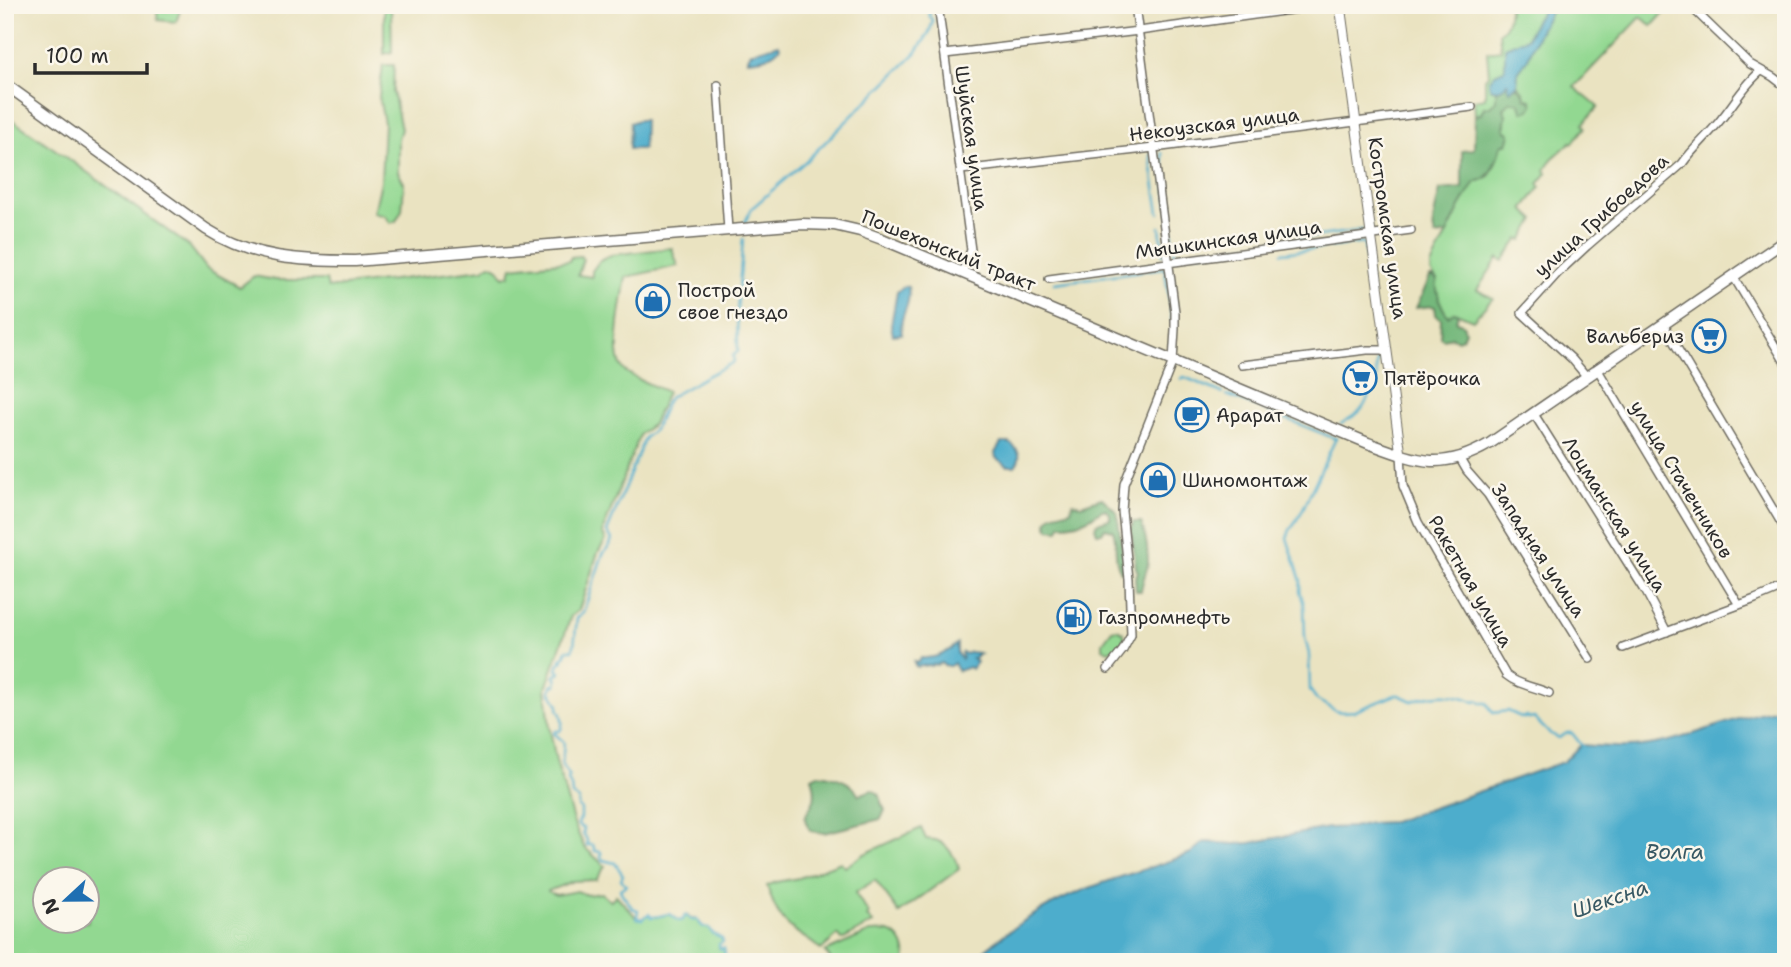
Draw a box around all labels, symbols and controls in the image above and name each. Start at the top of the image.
scale bar [35,32,147,76]
text: 100 m [46,42,109,70]
street label: Шуйская улица [949,64,994,212]
street label: Некоузская улица [1128,102,1301,147]
street label: Костромская улица [1362,135,1413,321]
street label: улица Грибоедова [1529,148,1674,282]
street label: Пошехонский тракт [858,204,1040,297]
street label: Мышкинская улица [1133,214,1323,265]
place label: Построй свое гнездо [678,278,788,325]
shop icon: Построй свое гнездо [634,282,672,320]
supermarket icon: Вальбериз [1690,317,1728,355]
place label: Вальбериз [1586,324,1684,349]
supermarket icon: Пятёрочка [1341,359,1379,397]
place label: Пятёрочка [1384,366,1480,391]
cafe icon: Арарат [1173,396,1211,434]
street label: улица Стачечников [1624,396,1739,563]
place label: Арарат [1216,403,1284,428]
street label: Лоцманская улица [1557,432,1673,597]
shop icon: Шиномонтаж [1139,461,1177,499]
place label: Шиномонтаж [1182,468,1308,493]
street label: Западная улица [1486,478,1591,622]
street label: Ракетная улица [1423,511,1519,652]
fuel station icon: Газпромнефть [1055,598,1093,636]
place label: Газпромнефть [1098,605,1230,630]
water label: Волга [1646,838,1704,866]
north arrow [32,866,102,936]
water label: Шексна [1568,873,1652,925]
text: N [36,895,65,918]

